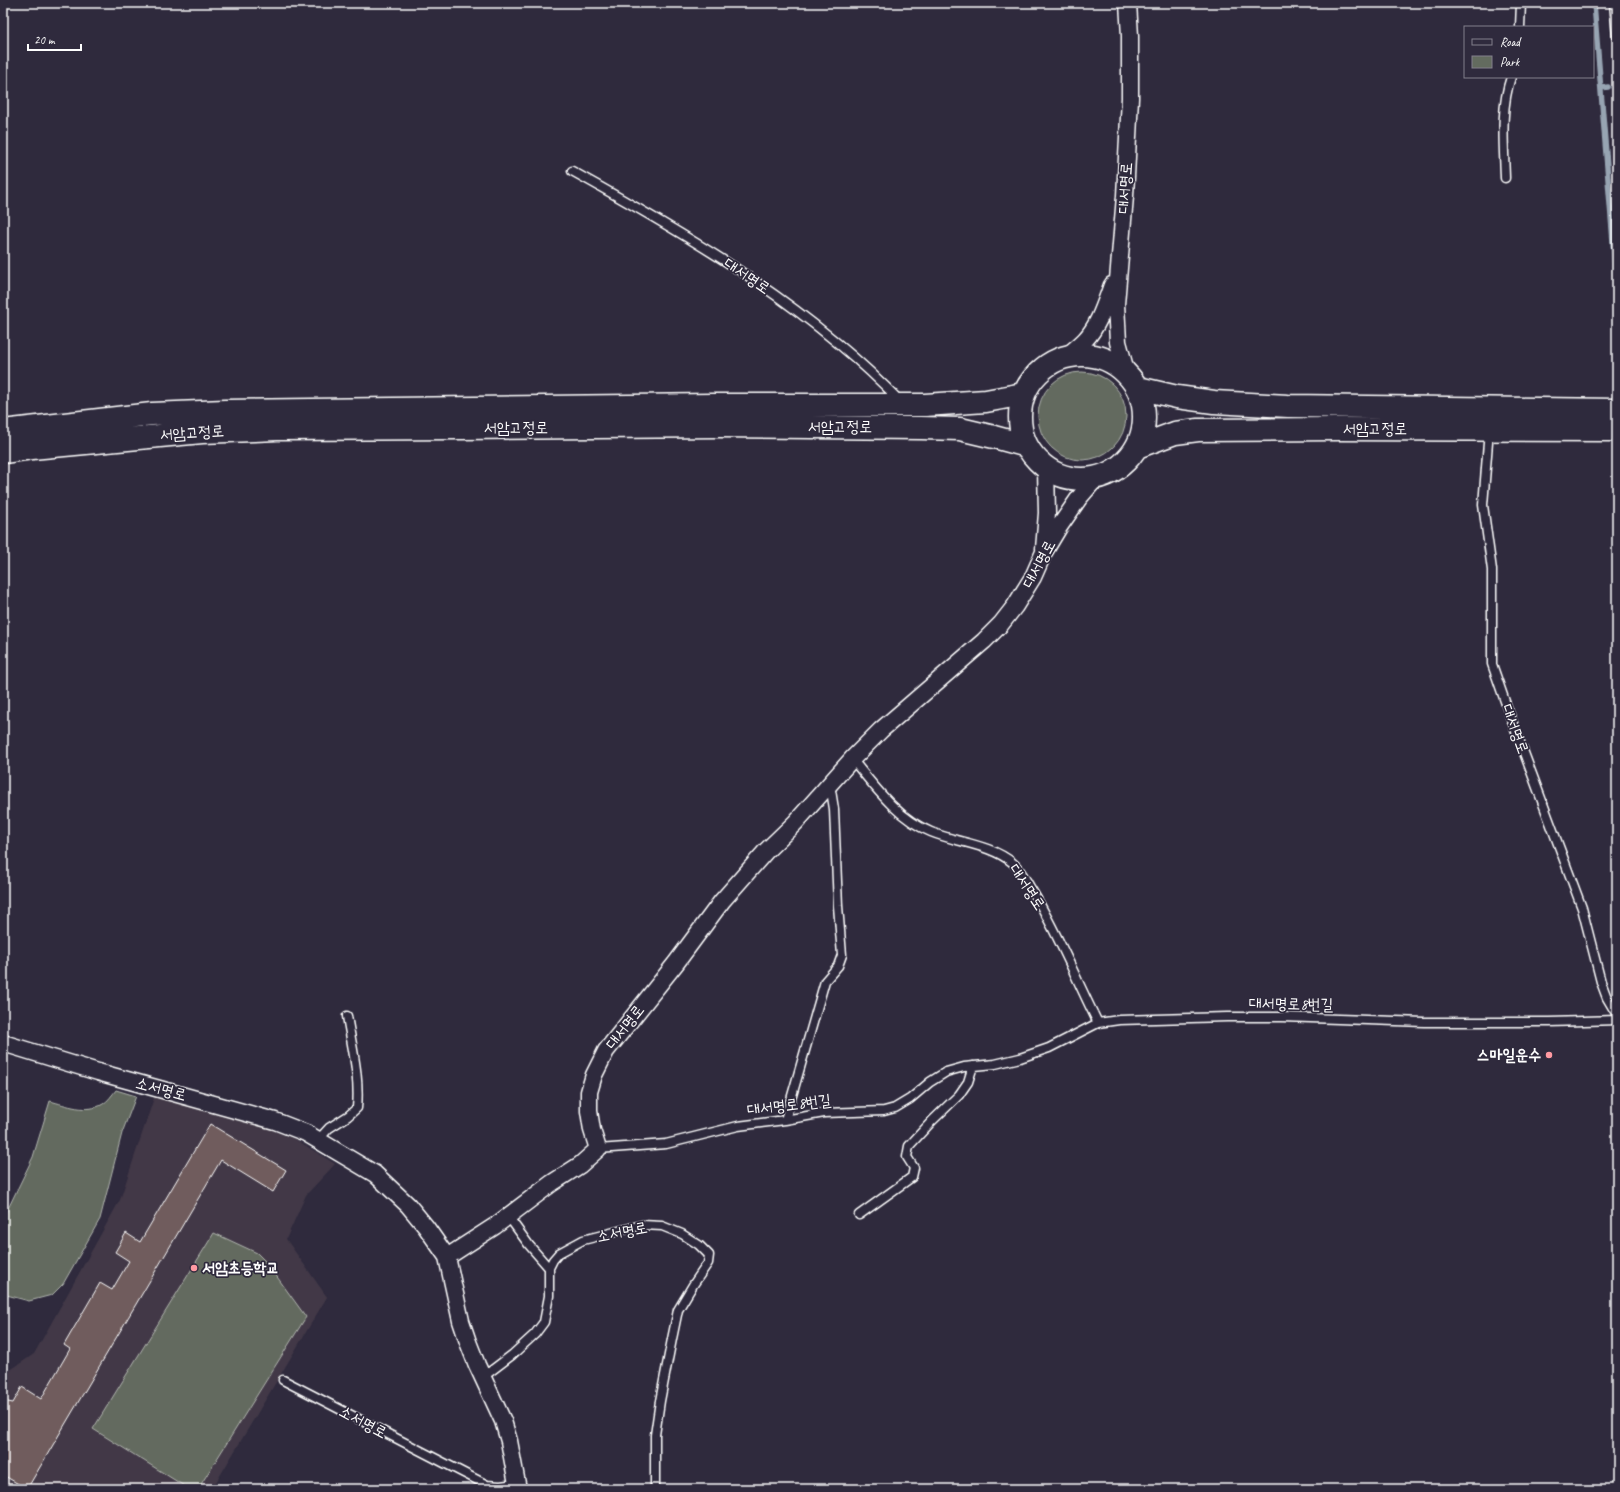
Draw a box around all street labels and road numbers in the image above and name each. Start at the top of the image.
street label: 대서명로 [1113,162,1137,214]
street label: 대서명로 [720,253,774,299]
street label: 서암고정로 [808,417,872,437]
street label: 서암고정로 [484,418,548,438]
street label: 서암고정로 [1343,419,1407,439]
street label: 서암고정로 [159,421,225,445]
street label: 대서명로 [1018,537,1060,591]
street label: 대서명로 [1497,701,1533,757]
street label: 대서명로 [1004,860,1050,914]
street label: 대서명로8번길 [1249,993,1334,1015]
street label: 대서명로 [601,1001,649,1053]
street label: 소서명로 [134,1073,188,1105]
street label: 대서명로8번길 [746,1090,832,1120]
street label: 소서명로 [595,1217,649,1247]
street label: 소서명로 [336,1401,390,1443]

